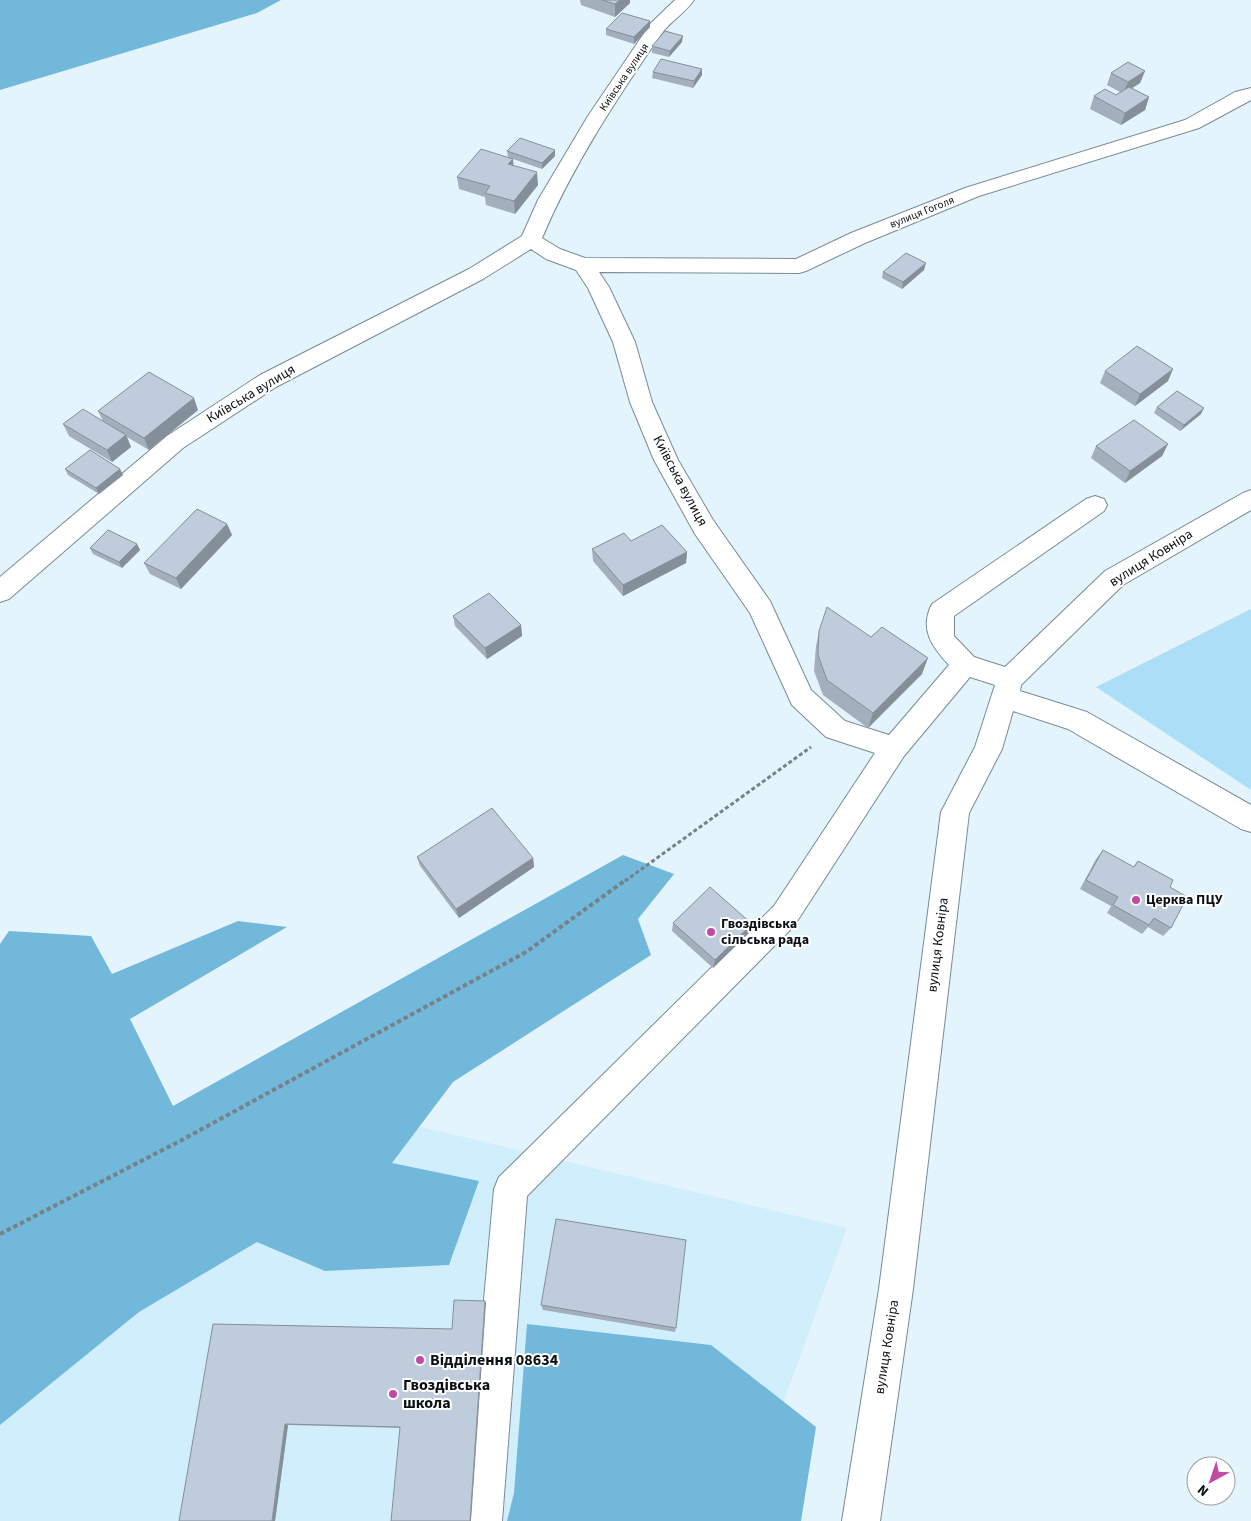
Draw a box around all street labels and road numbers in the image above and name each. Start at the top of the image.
street label: Київська вулиця [596,40,652,114]
street label: вулиця Гоголя [887,192,957,232]
street label: Київська вулиця [203,360,299,428]
street label: Київська вулиця [648,432,712,530]
street label: вулиця Ковніра [1105,524,1197,592]
street label: вулиця Ковніра [922,896,954,994]
street label: вулиця Ковніра [870,1298,904,1396]

